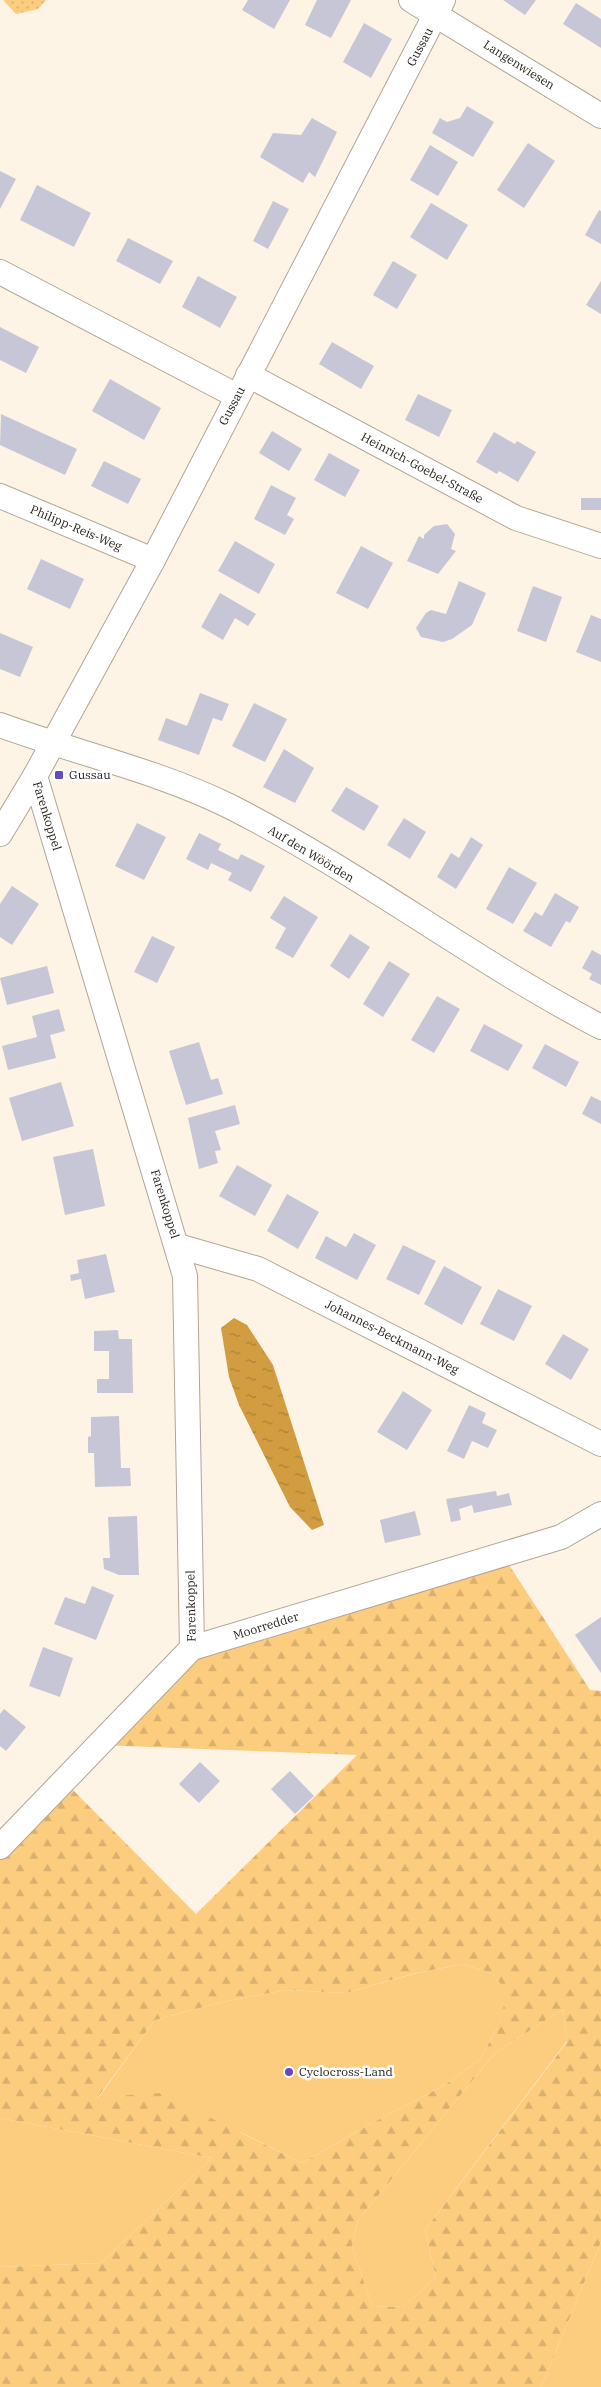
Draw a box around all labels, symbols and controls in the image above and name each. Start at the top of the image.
street label: Gussau [403,24,436,69]
street label: Langenwiesen [481,37,558,93]
street label: Gussau [215,383,248,428]
street label: Heinrich-Goebel-Straße [359,429,486,506]
street label: Philipp-Reis-Weg [28,501,125,554]
place label: Gussau [69,767,111,782]
marker: Gussau [53,769,65,781]
street label: Farenkoppel [30,779,65,853]
street label: Auf den Wöörden [265,822,357,885]
street label: Farenkoppel [148,1167,183,1241]
street label: Johannes-Beckmann-Weg [323,1296,462,1377]
street label: Farenkoppel [182,1570,199,1642]
street label: Moorredder [231,1608,301,1643]
place label: Cyclocross-Land [299,2064,393,2079]
marker: Cyclocross-Land [283,2066,295,2078]

